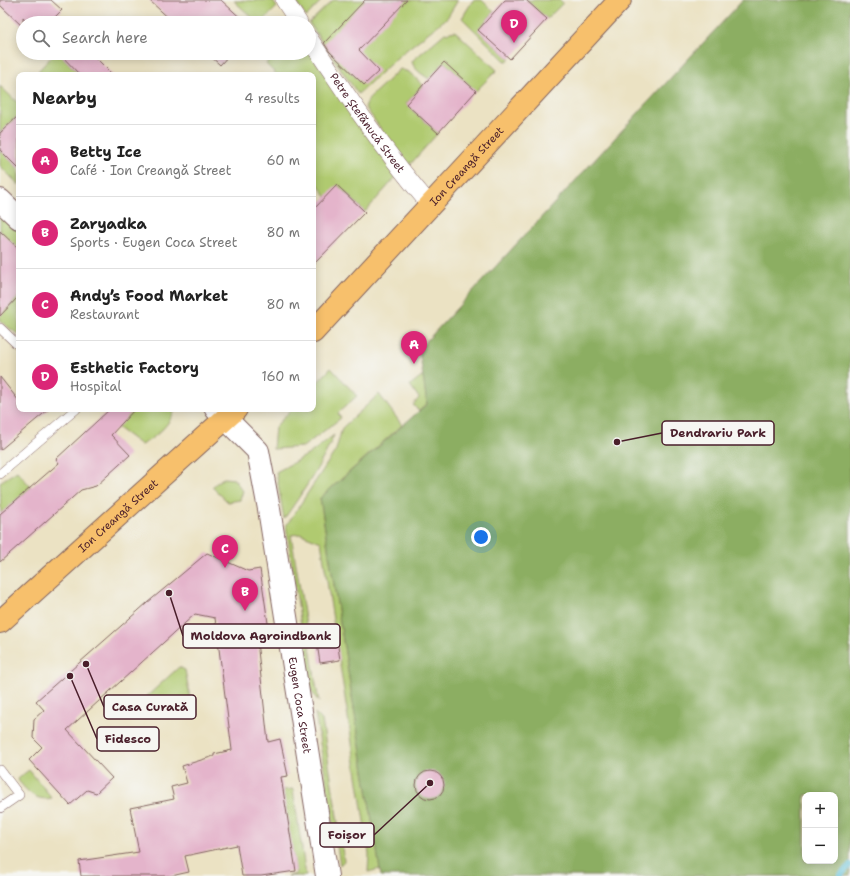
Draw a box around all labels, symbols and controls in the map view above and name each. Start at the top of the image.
pin: D [501,10,527,43]
search box [16,16,316,60]
icon: search [30,27,52,49]
text: Search here [62,28,148,48]
street label: Petre Ștefănucă Street [326,70,408,176]
text: Nearby [32,87,97,109]
text: 4 results [244,90,300,107]
street label: Ion Creangă Street [426,123,507,209]
text: Betty Ice [70,142,142,162]
text: A [40,152,50,169]
text: 60 m [267,152,300,169]
text: Café · Ion Creangă Street [70,162,232,179]
text: Zaryadka [70,214,147,234]
text: B [41,224,49,241]
text: 80 m [266,224,300,241]
text: Sports · Eugen Coca Street [70,234,238,251]
text: Andy’s Food Market [70,286,228,306]
text: C [41,296,49,313]
text: 80 m [266,296,300,313]
text: Restaurant [70,306,140,323]
pin: A [401,331,427,364]
text: Esthetic Factory [70,358,199,378]
text: D [40,368,50,385]
text: 160 m [262,368,300,385]
text: Hospital [70,378,121,395]
callout: Dendrariu Park [662,421,774,445]
text: Dendrariu Park [670,425,766,441]
street label: Ion Creangă Street [75,476,162,556]
your location [471,527,491,547]
pin: C [212,535,238,568]
pin: B [232,578,258,611]
callout: Moldova Agroindbank [183,624,340,648]
text: Moldova Agroindbank [191,628,332,644]
street label: Eugen Coca Street [284,656,315,755]
callout: Casa Curată [104,695,196,719]
text: Casa Curată [112,699,189,715]
callout: Fidesco [97,727,159,751]
text: Fidesco [105,731,151,747]
map controls [802,792,838,864]
button: + [802,792,838,828]
callout: Foișor [320,823,374,847]
text: Foișor [328,827,367,844]
button: − [802,828,838,864]

